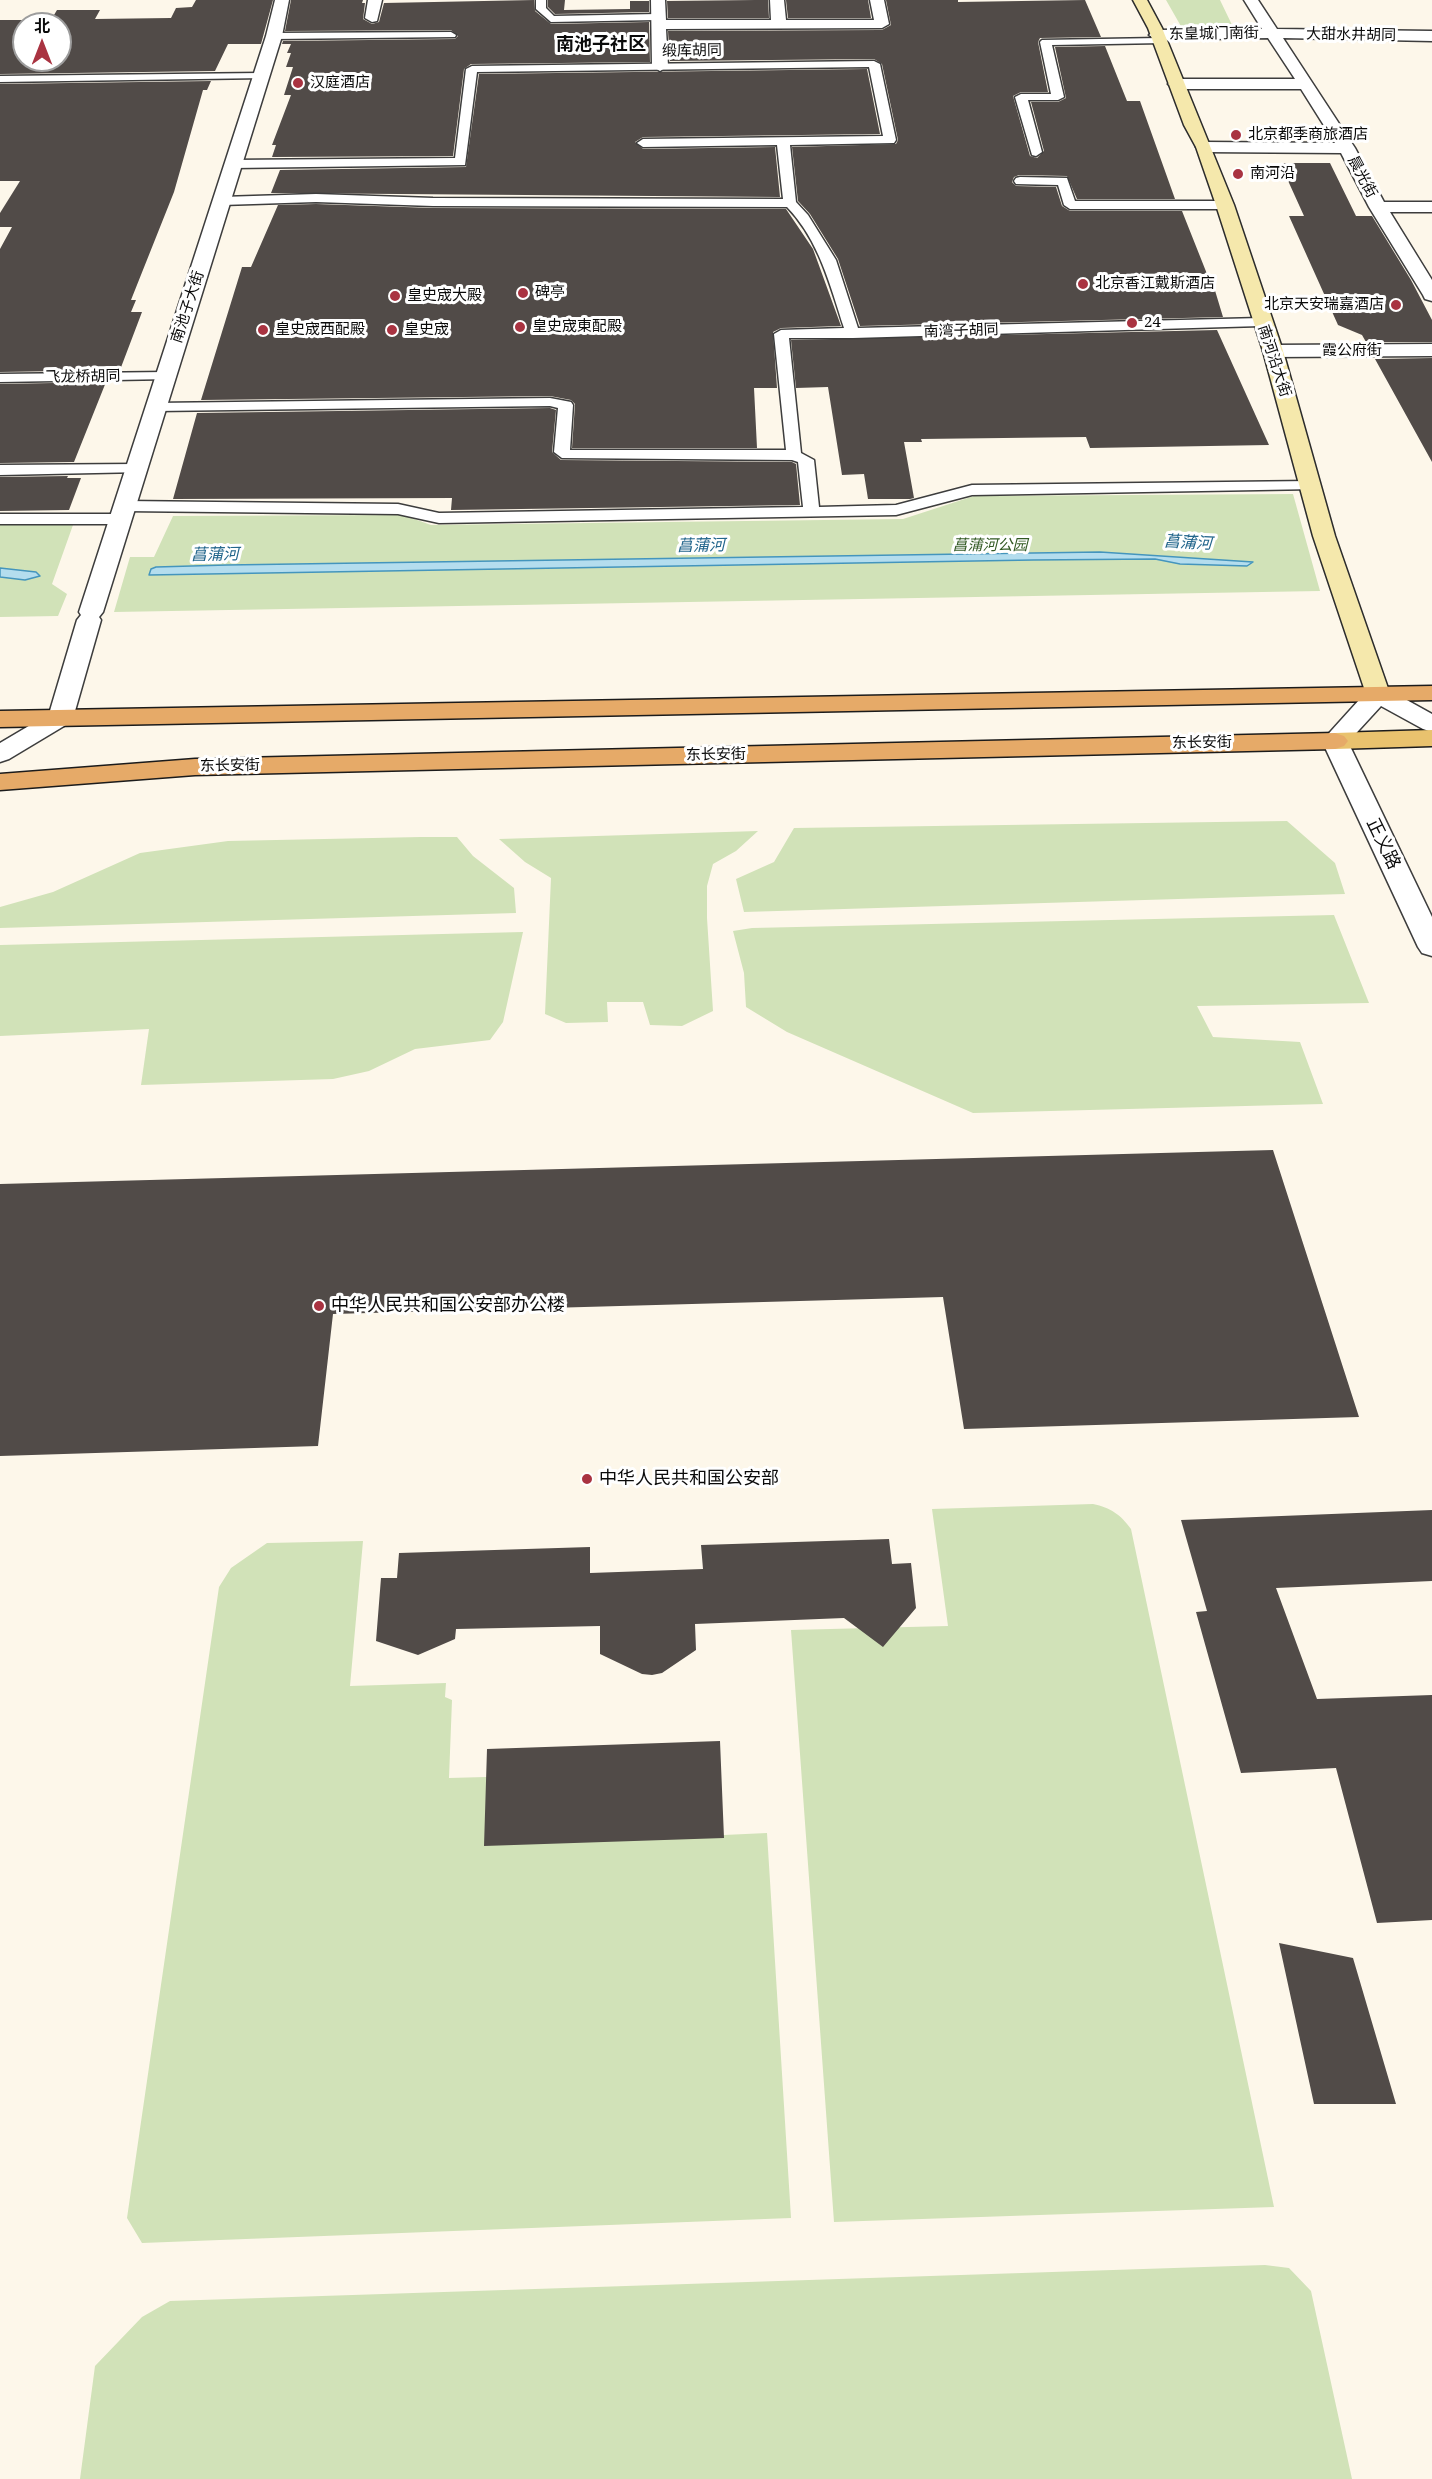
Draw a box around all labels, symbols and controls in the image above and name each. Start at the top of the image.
north arrow [12,12,72,72]
text: 北 [34,15,50,37]
street label: 东皇城门南街 [1169,24,1259,44]
street label: 大甜水井胡同 [1306,25,1396,45]
district label: 南池子社区 [556,34,646,56]
street label: 缎库胡同 [662,41,722,61]
place label: 汉庭酒店 [310,74,370,92]
marker: 汉庭酒店 [291,76,305,90]
place label: 北京都季商旅酒店 [1248,126,1368,144]
marker: 北京都季商旅酒店 [1229,128,1243,142]
street label: 晨光街 [1343,153,1381,201]
place label: 南河沿 [1250,165,1295,183]
marker: 南河沿 [1231,167,1245,181]
street label: 南池子大街 [168,269,208,345]
place label: 北京香江戴斯酒店 [1095,275,1215,293]
marker: 北京香江戴斯酒店 [1076,277,1090,291]
place label: 碑亭 [535,284,565,302]
marker: 碑亭 [516,286,530,300]
place label: 皇史宬大殿 [407,287,482,305]
marker: 皇史宬大殿 [388,289,402,303]
place label: 北京天安瑞嘉酒店 [1264,296,1384,314]
marker: 北京天安瑞嘉酒店 [1389,298,1403,312]
place label: 24 [1144,314,1161,332]
marker: 24 [1125,316,1139,330]
place label: 皇史宬東配殿 [532,318,622,336]
marker: 皇史宬東配殿 [513,320,527,334]
place label: 皇史宬西配殿 [275,321,365,339]
place label: 皇史宬 [404,321,449,339]
street label: 南湾子胡同 [923,321,999,341]
marker: 皇史宬西配殿 [256,323,270,337]
marker: 皇史宬 [385,323,399,337]
street label: 南河沿大街 [1254,323,1294,399]
street label: 霞公府街 [1322,342,1382,360]
street label: 飞龙桥胡同 [45,367,121,387]
water label: 菖蒲河 [1164,532,1212,554]
water label: 菖蒲河 [677,536,725,556]
park label: 菖蒲河公园 [953,537,1027,555]
water label: 菖蒲河 [191,545,239,565]
street label: 东长安街 [1172,733,1232,753]
street label: 东长安街 [686,745,746,765]
street label: 东长安街 [200,756,260,776]
street label: 正义路 [1361,815,1405,873]
place label: 中华人民共和国公安部办公楼 [331,1295,565,1317]
marker: 中华人民共和国公安部办公楼 [312,1299,326,1313]
place label: 中华人民共和国公安部 [599,1468,779,1490]
marker: 中华人民共和国公安部 [580,1472,594,1486]

